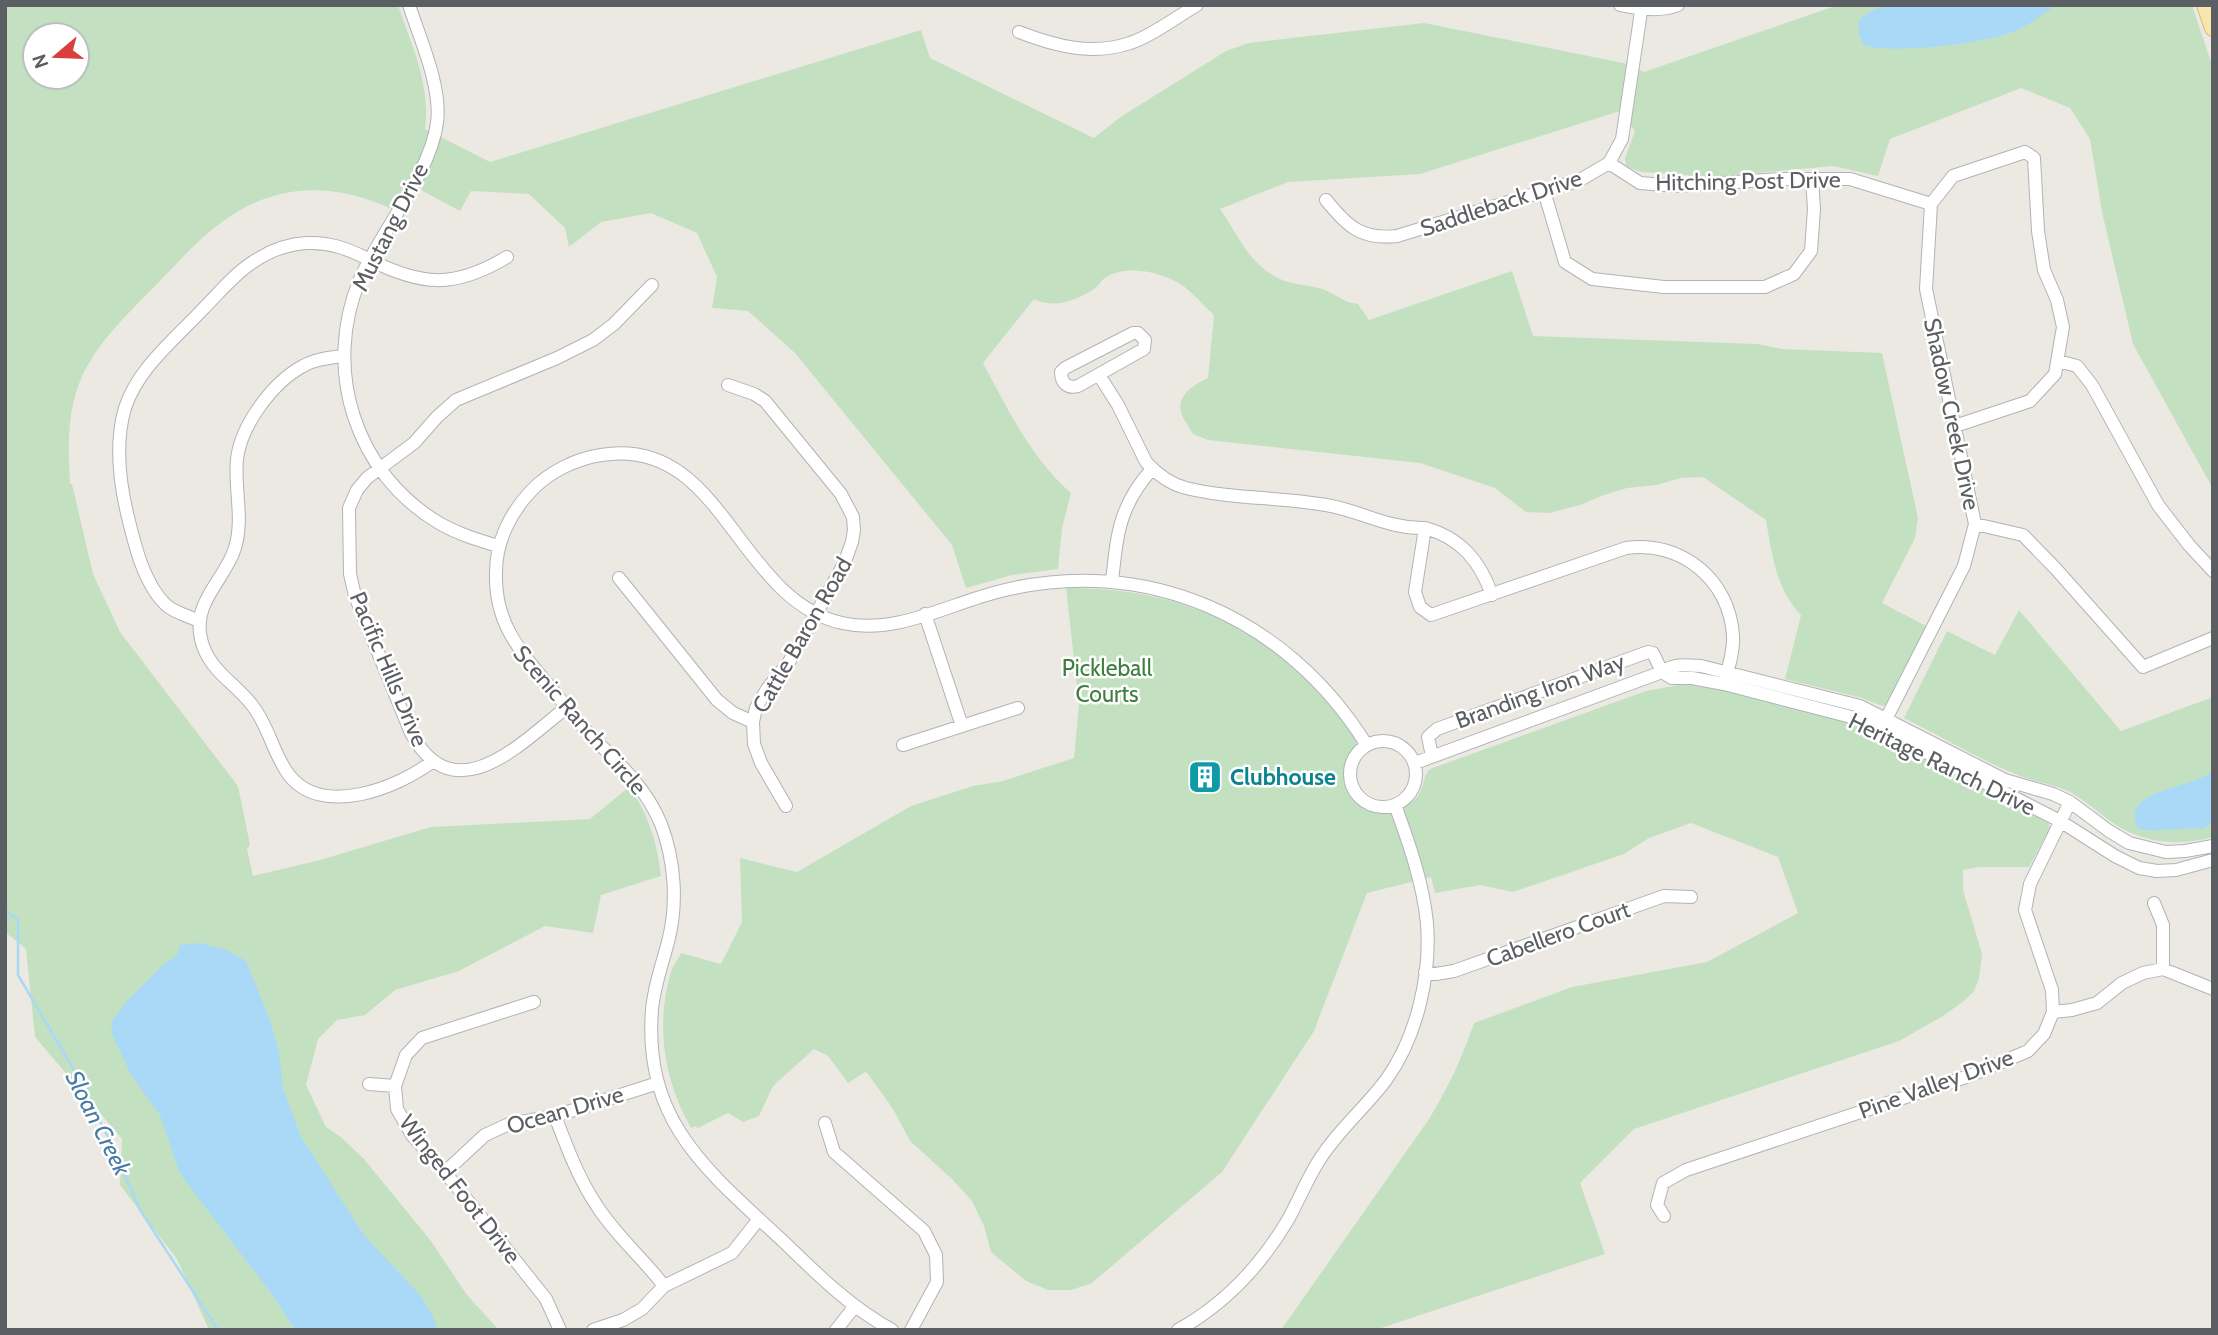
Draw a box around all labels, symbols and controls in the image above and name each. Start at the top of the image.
north arrow [21,21,91,91]
text: N [27,51,53,71]
street label: Mustang Drive [346,158,434,296]
street label: Saddleback Drive [1417,164,1586,242]
street label: Hitching Post Drive [1655,165,1841,197]
street label: Shadow Creek Drive [1918,315,1986,513]
street label: Cattle Baron Road [746,552,858,718]
street label: Pacific Hills Drive [344,587,434,751]
street label: Scenic Ranch Circle [507,640,653,801]
street label: Branding Iron Way [1452,647,1629,735]
park label: Pickleball Courts [1062,654,1153,708]
street label: Heritage Ranch Drive [1844,707,2040,821]
building icon: Clubhouse [1186,758,1224,796]
place label: Clubhouse [1230,763,1336,791]
street label: Cabellero Court [1482,895,1634,973]
street label: Pine Valley Drive [1855,1043,2017,1125]
water label: Sloan Creek [60,1065,138,1181]
street label: Ocean Drive [503,1080,627,1140]
street label: Winged Foot Drive [393,1109,527,1269]

